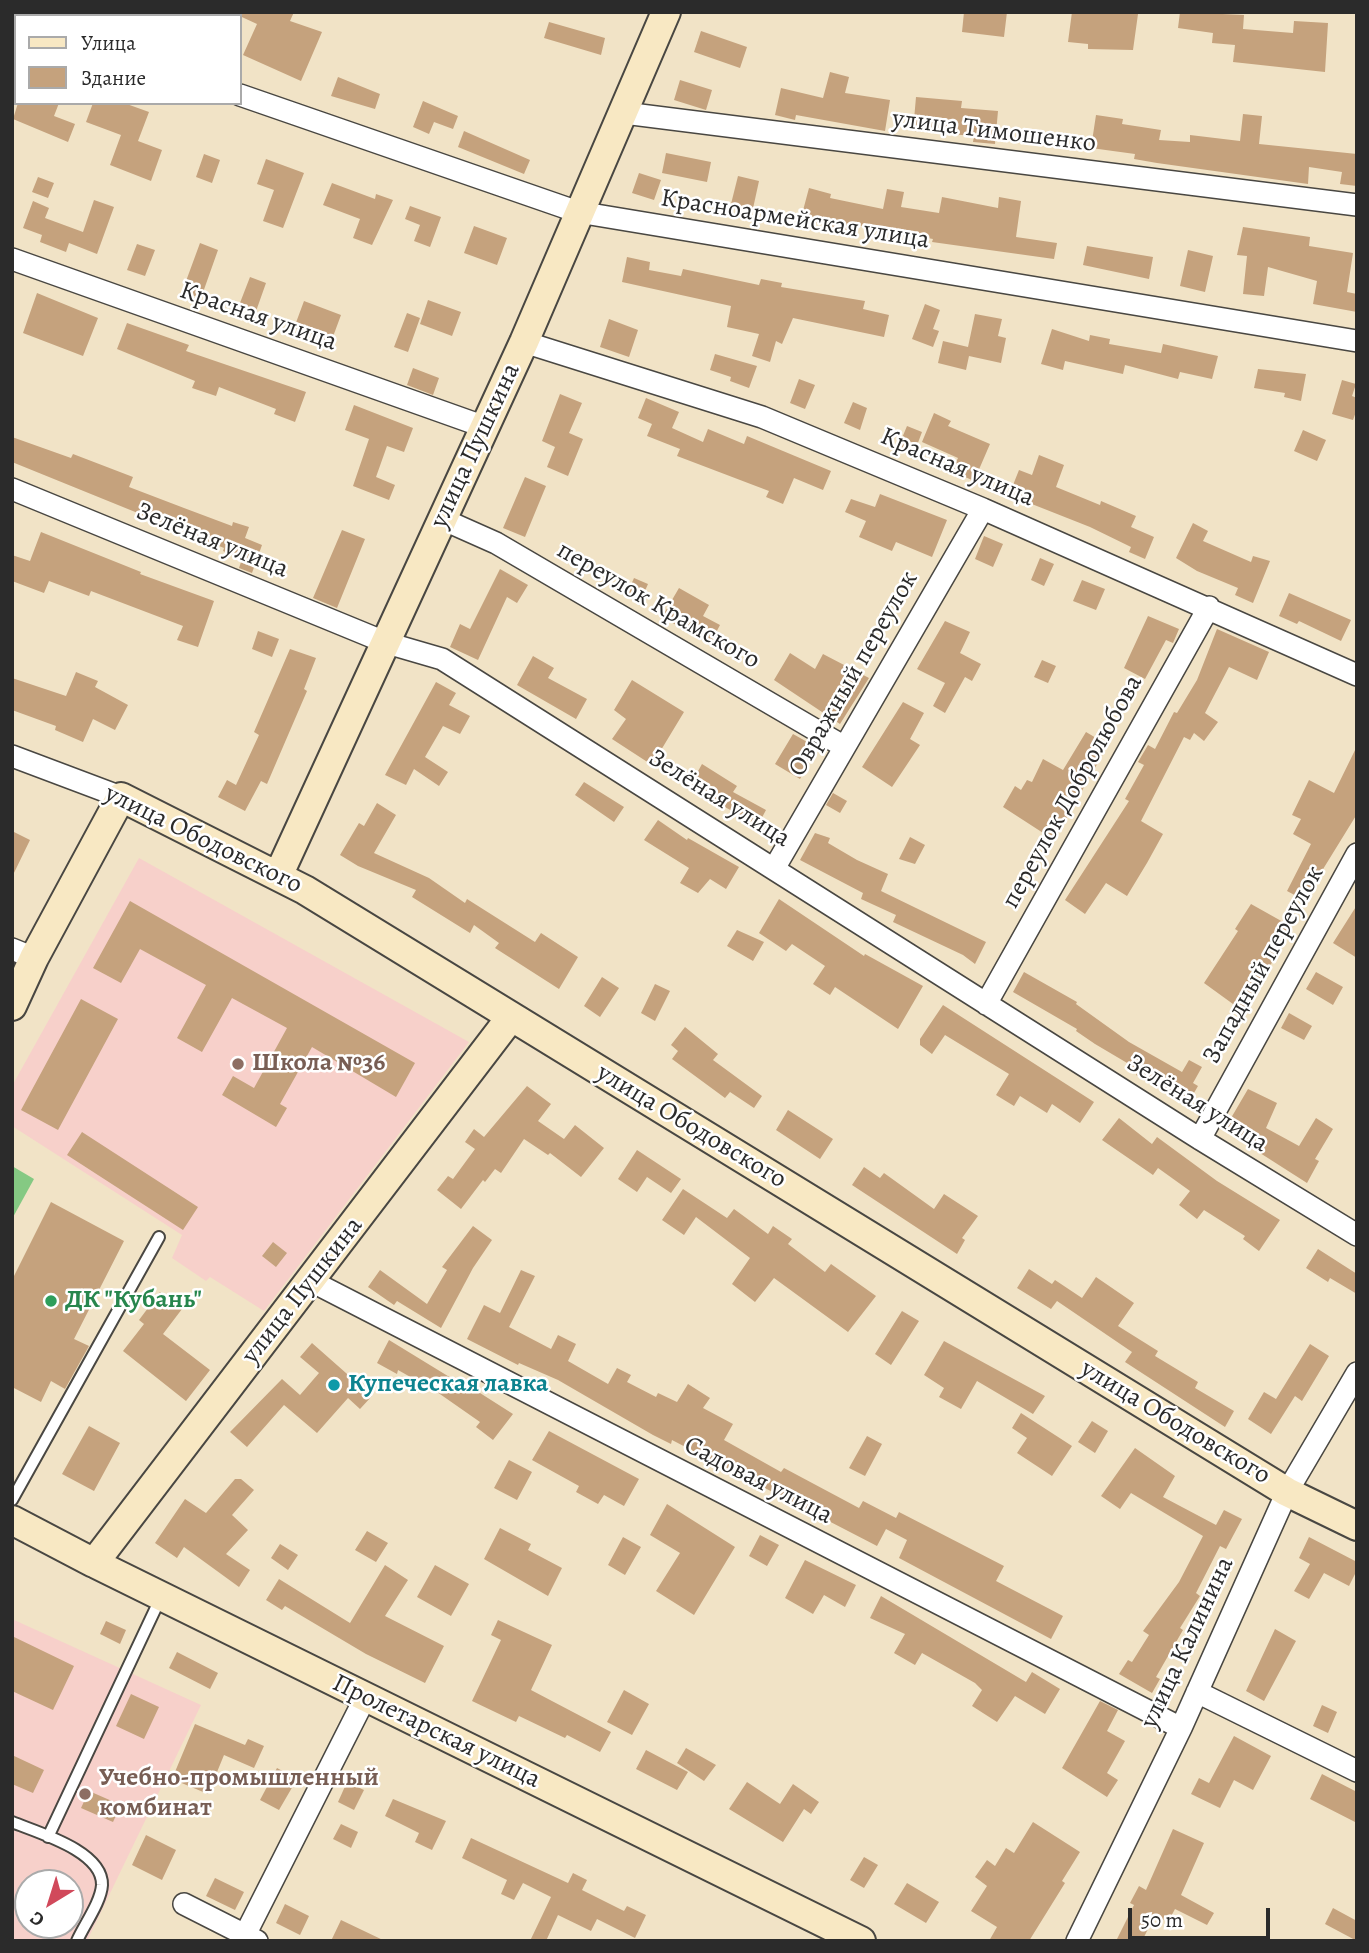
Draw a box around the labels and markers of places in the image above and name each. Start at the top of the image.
place label: Школа №36 [252,1048,386,1080]
marker: Школа №36 [230,1056,246,1072]
place label: ДК "Кубань" [65,1285,202,1317]
marker: ДК "Кубань" [43,1293,59,1309]
place label: Купеческая лавка [348,1369,548,1401]
marker: Купеческая лавка [326,1377,342,1393]
place label: Учебно-промышленный комбинат [99,1763,379,1824]
marker: Учебно-промышленный комбинат [77,1786,93,1802]

